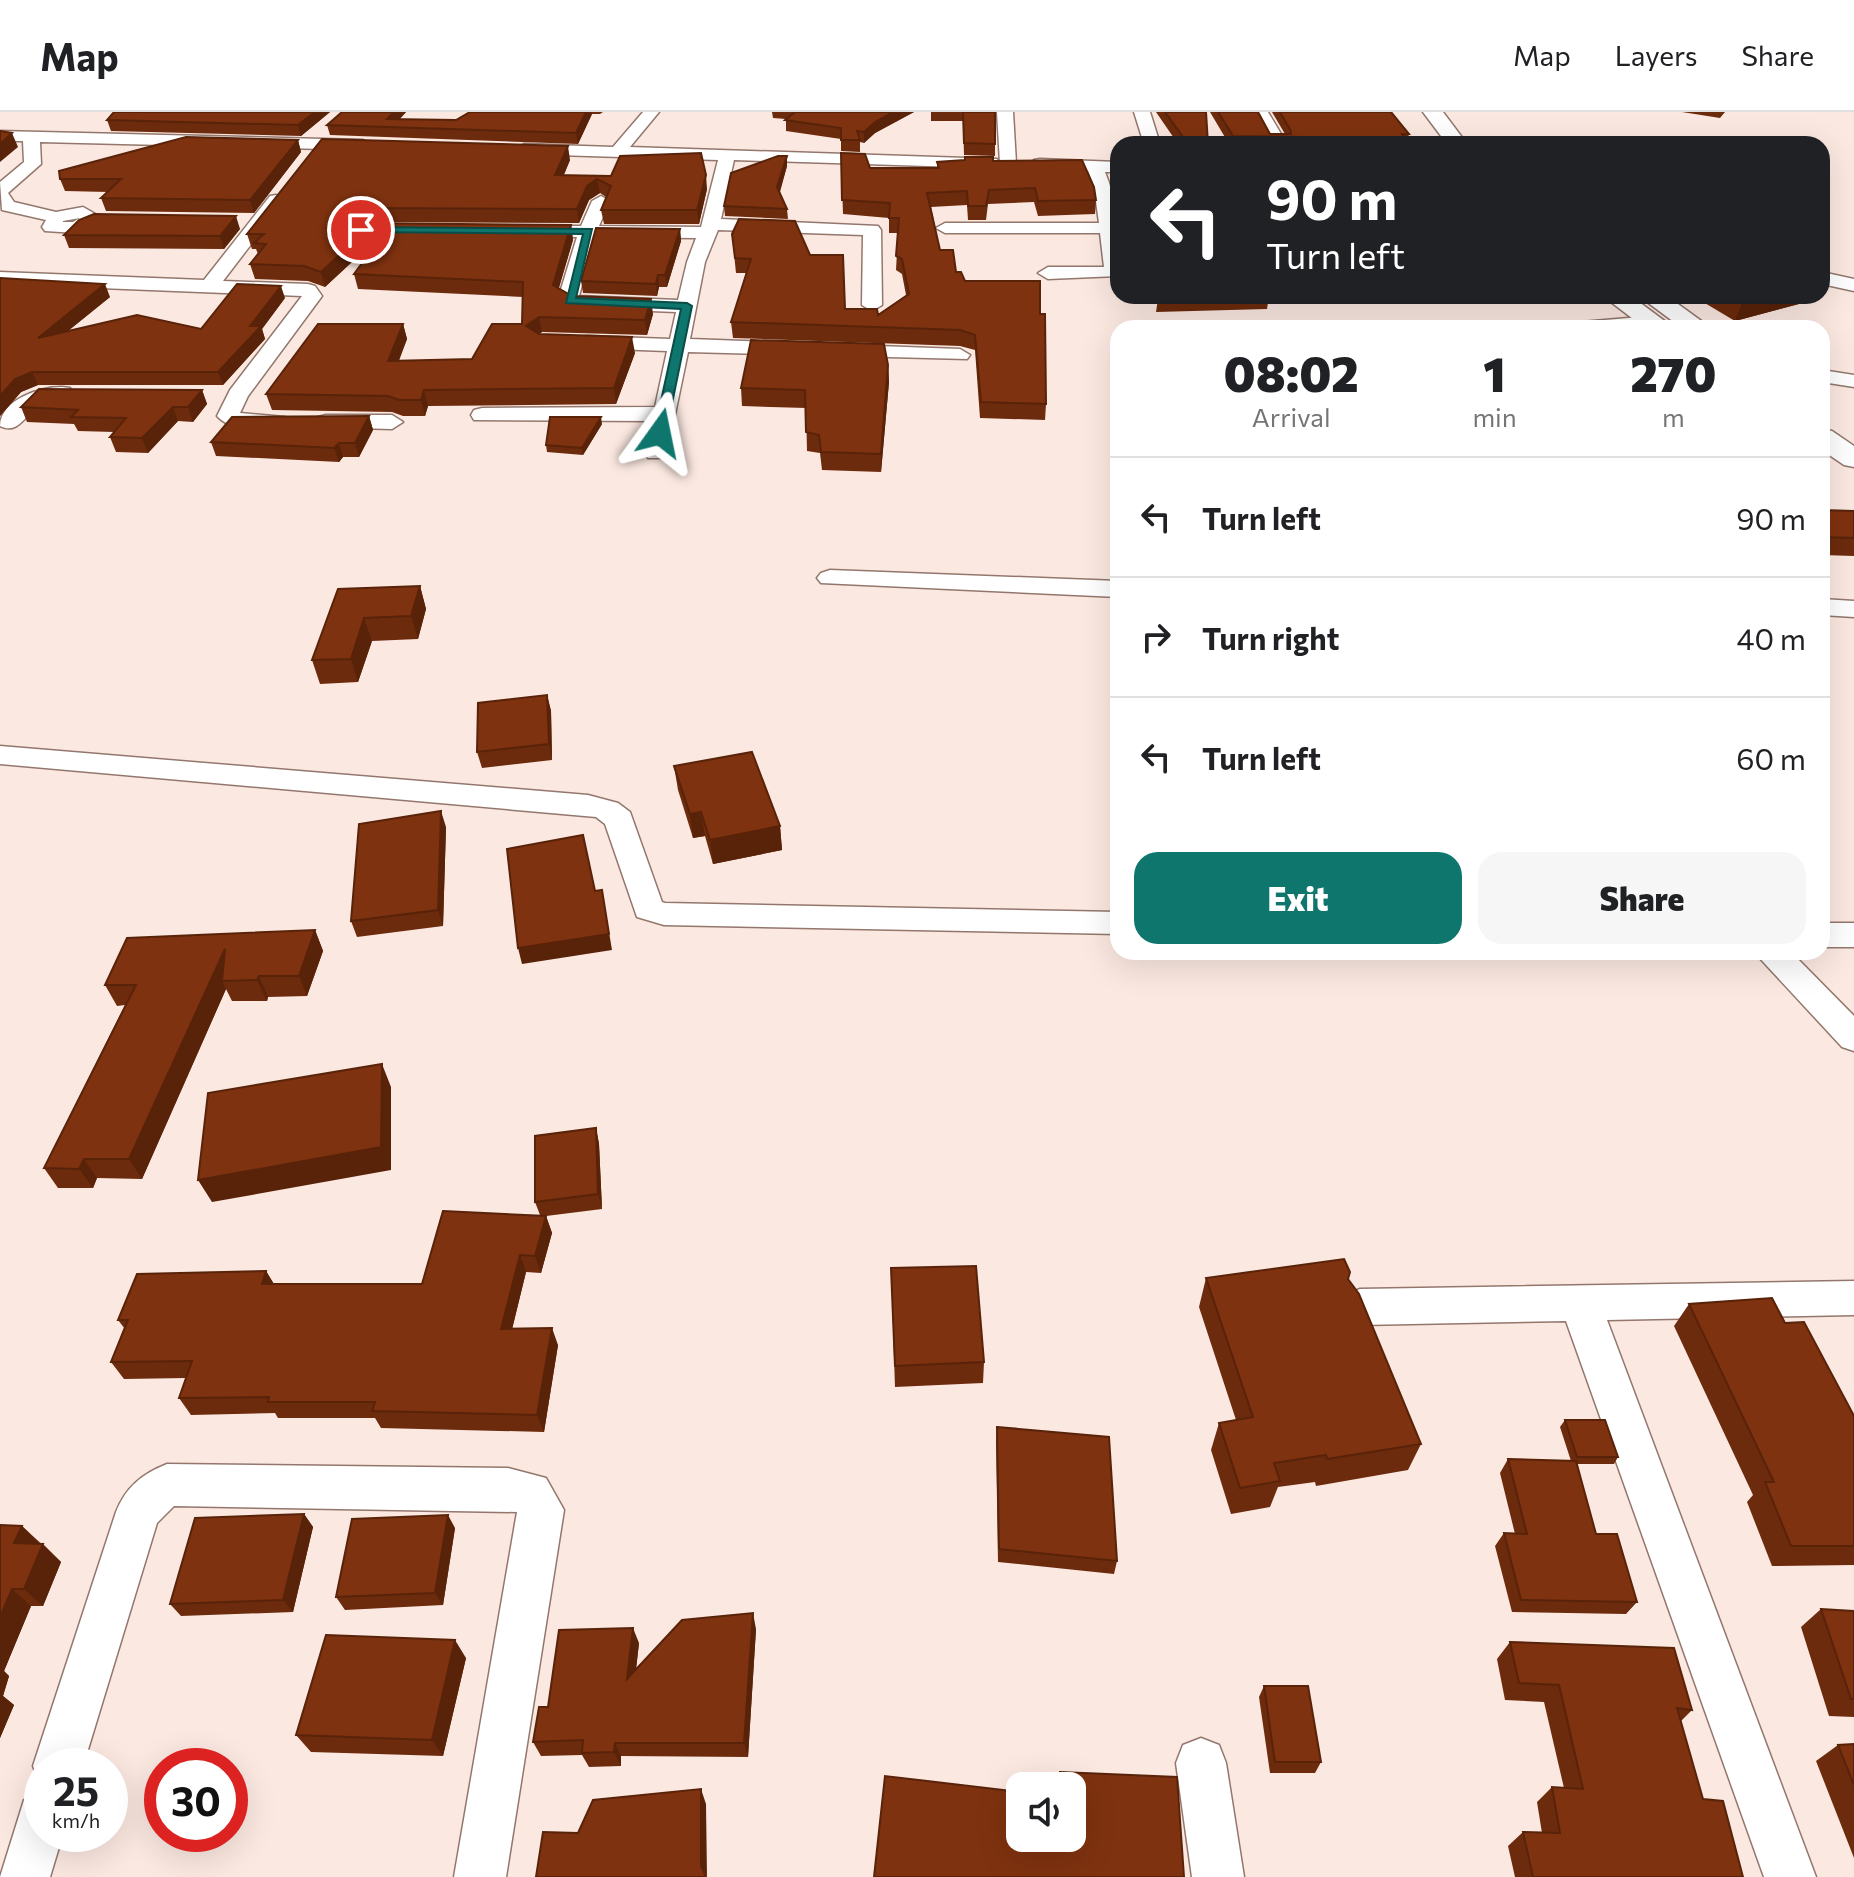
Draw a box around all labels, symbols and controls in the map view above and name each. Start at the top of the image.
text: Map [40,32,119,79]
text: Map [1513,38,1571,72]
text: Layers [1615,38,1697,72]
text: Share [1741,38,1814,72]
text: 90 m [1266,163,1397,232]
icon: left [1134,168,1238,272]
pin [327,196,395,264]
icon: arrive [339,208,383,252]
text: Turn left [1266,232,1405,276]
text: 08:02 [1224,343,1359,402]
text: 1 [1483,343,1506,402]
text: 270 [1630,343,1716,402]
position arrow [618,391,702,475]
text: Arrival [1252,401,1331,432]
text: min [1472,401,1517,432]
text: m [1662,401,1685,432]
icon: left [1134,495,1178,539]
text: Turn left [1202,499,1321,536]
text: 90 m [1736,499,1806,536]
icon: right [1134,615,1178,659]
text: Turn right [1202,619,1339,656]
text: 40 m [1737,619,1806,656]
icon: left [1134,735,1178,779]
text: Turn left [1202,739,1321,776]
text: 60 m [1736,739,1806,776]
button: Exit [1134,852,1462,944]
button: Share [1478,852,1806,944]
speed limit sign: 30 [144,1748,248,1852]
text: 25 [53,1765,99,1814]
map controls [1006,1772,1086,1852]
button: sound [1006,1772,1086,1852]
text: km/h [52,1808,100,1832]

